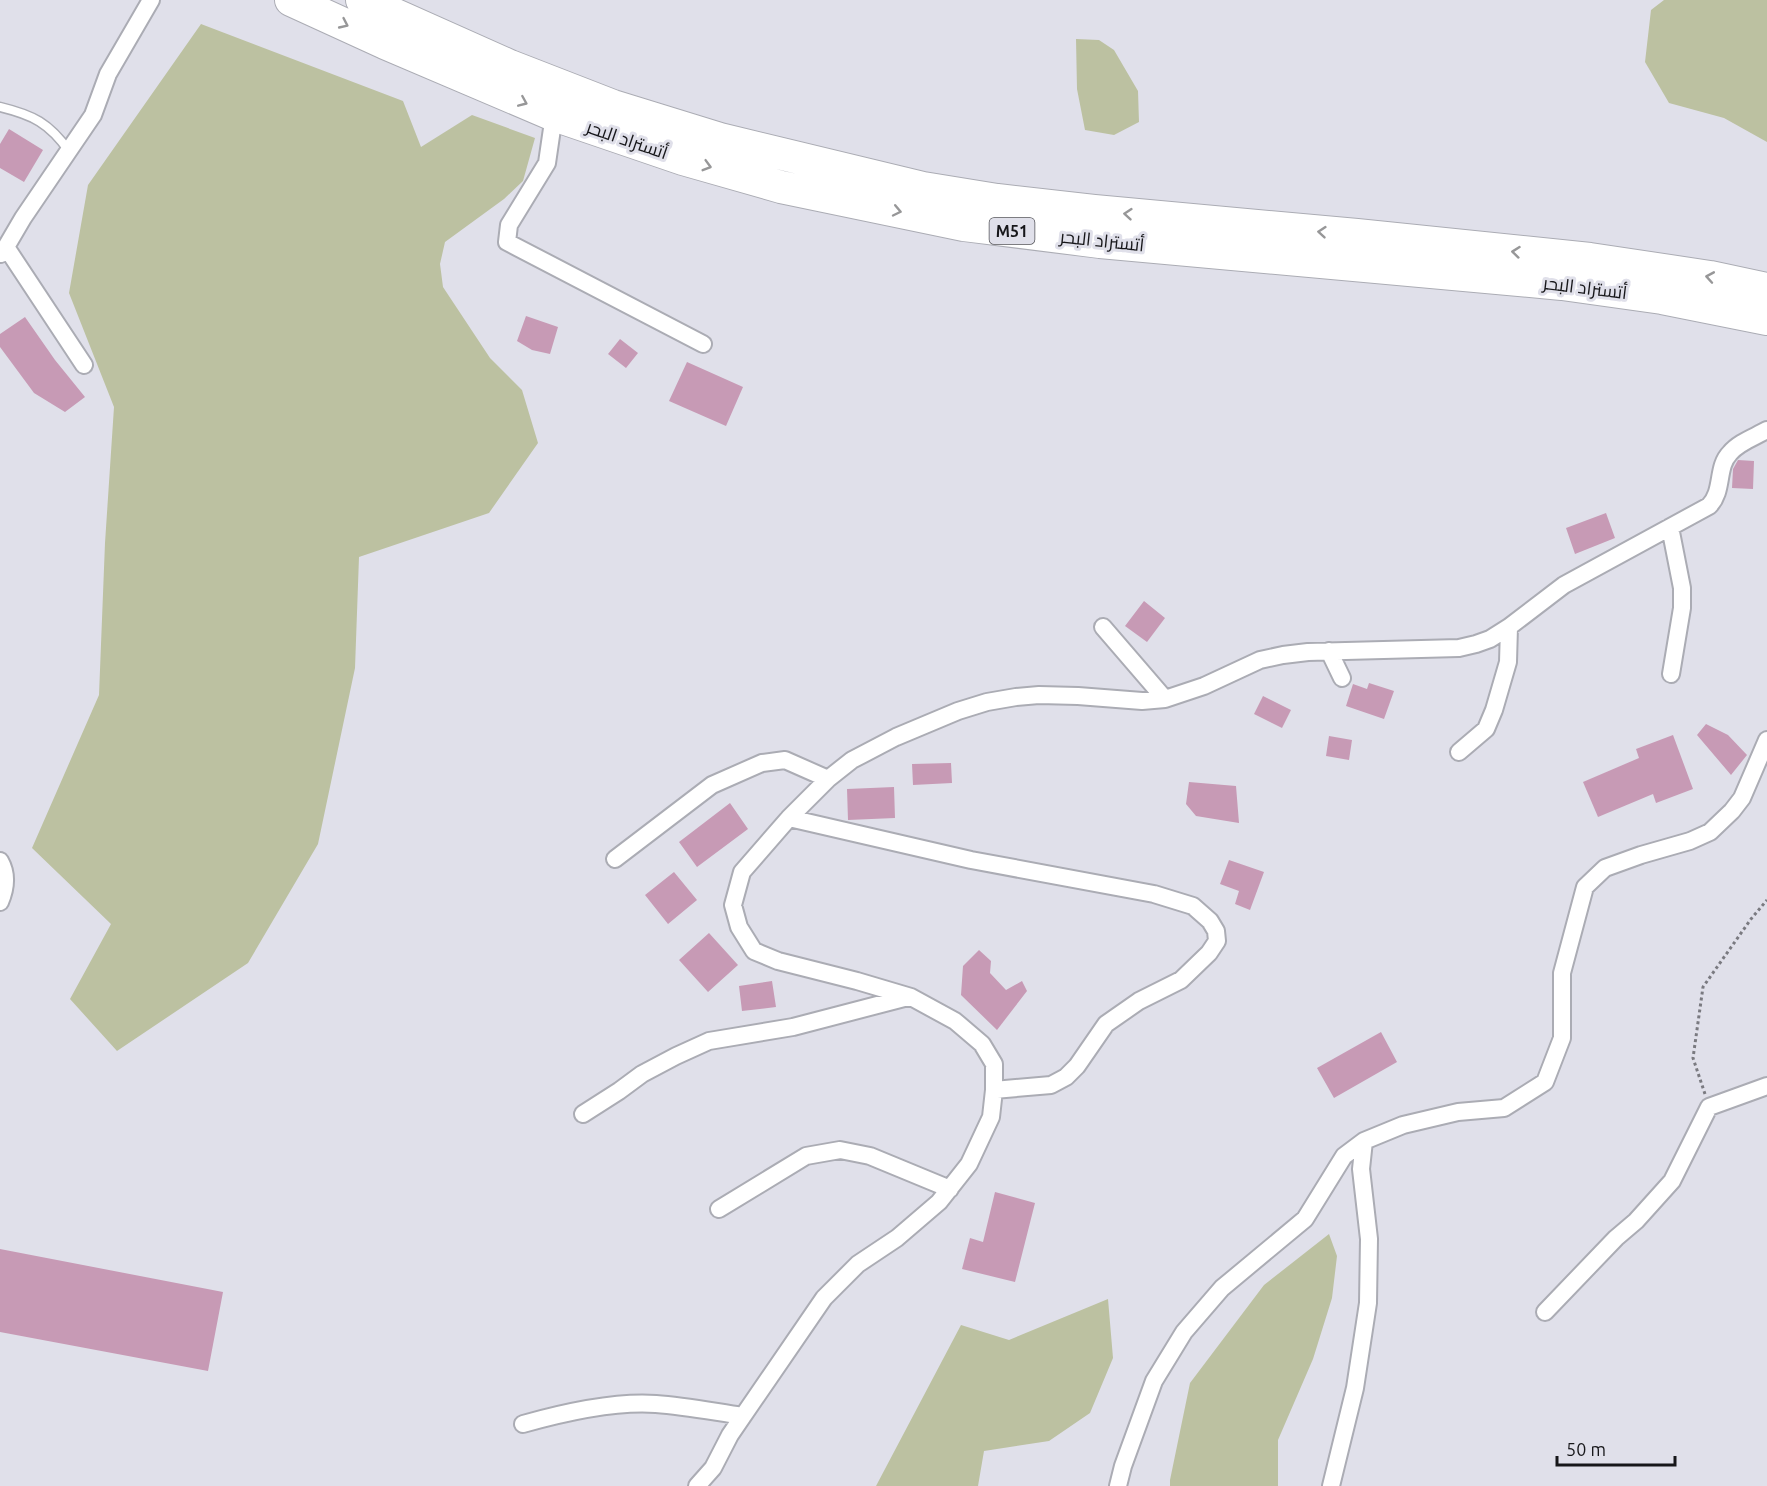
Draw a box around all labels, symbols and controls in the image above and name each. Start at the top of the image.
one-way arrow [338,17,349,29]
one-way arrow [517,95,528,107]
street label: أتستراد البحر [582,115,671,164]
one-way arrow [701,159,712,171]
one-way arrow [891,204,901,217]
one-way arrow [1124,208,1133,221]
road number: M51 [990,218,1034,244]
street label: أتستراد البحر [1058,226,1145,256]
one-way arrow [1318,226,1327,239]
one-way arrow [1512,246,1521,259]
one-way arrow [1705,271,1715,284]
street label: أتستراد البحر [1541,272,1629,304]
scale bar [1557,1429,1676,1467]
text: 50 m [1566,1439,1606,1459]

